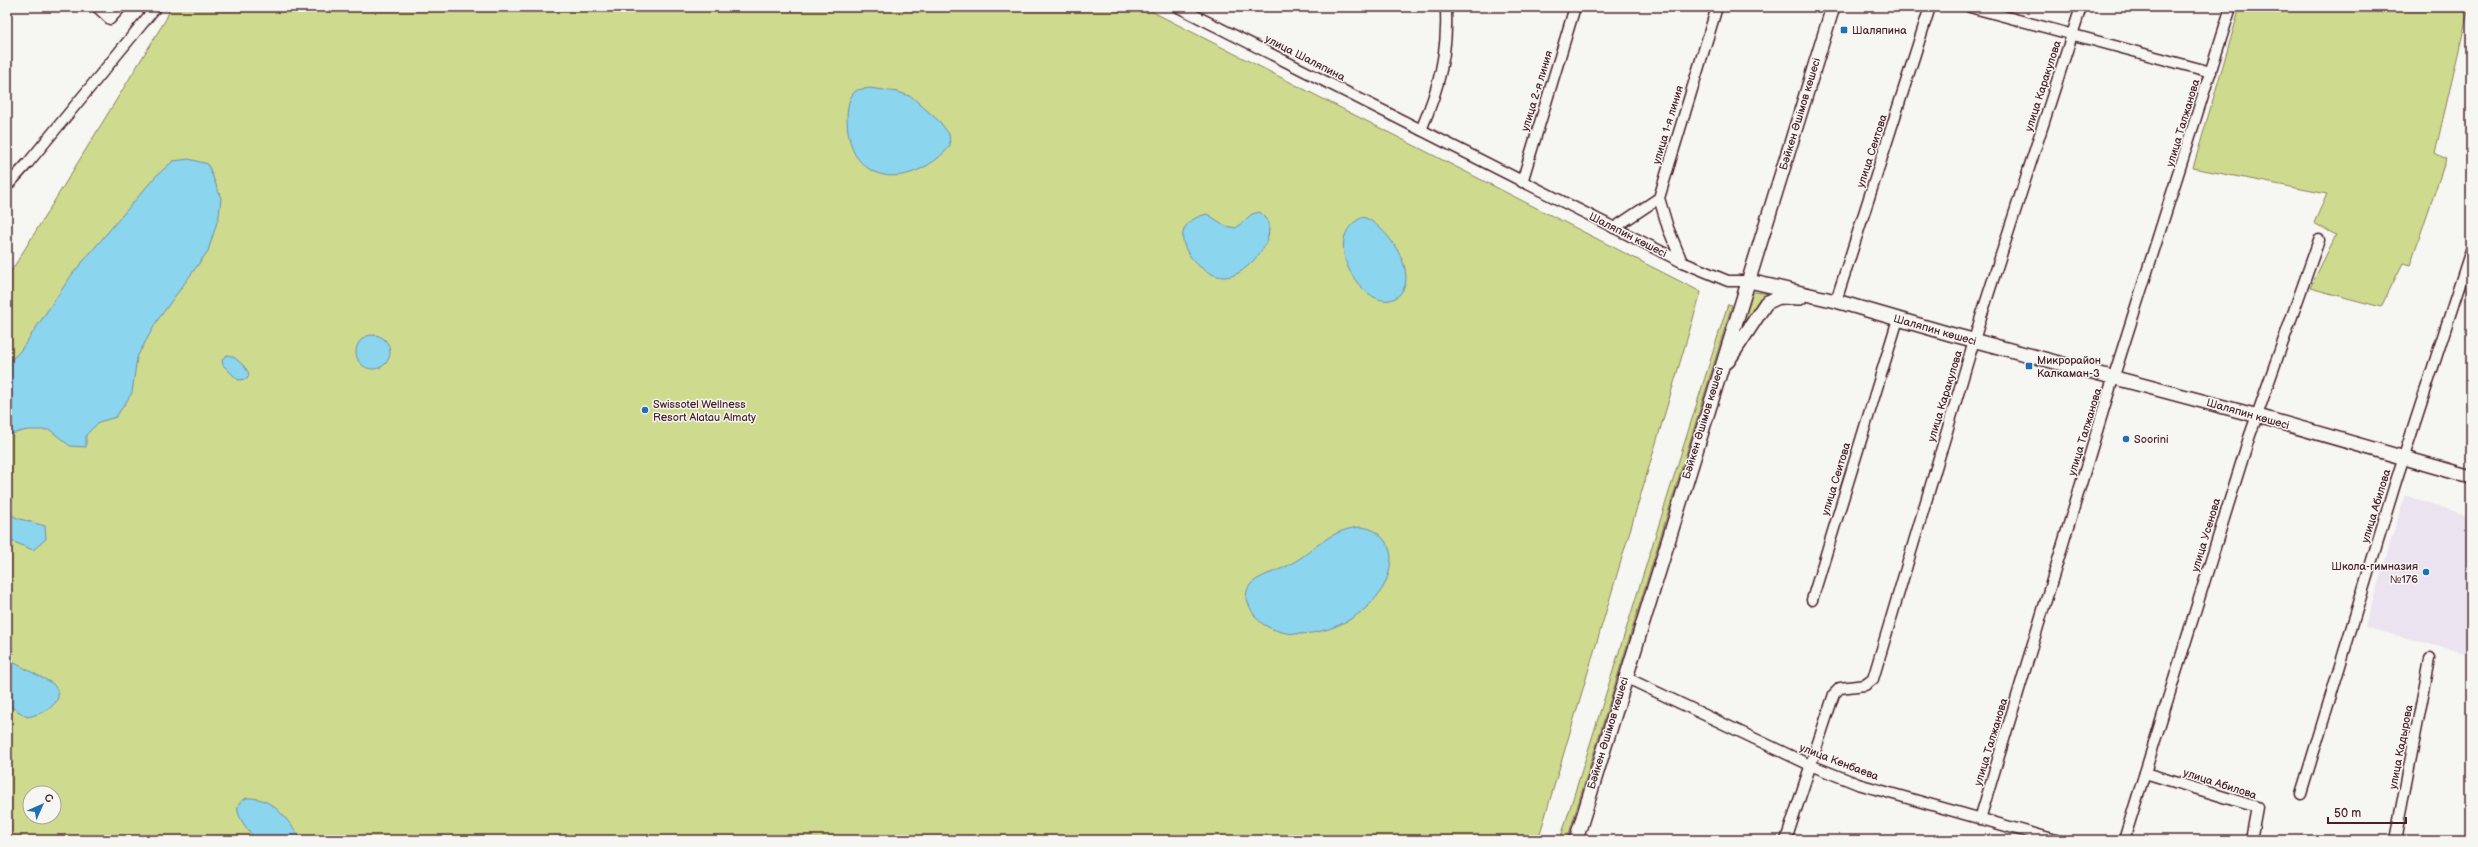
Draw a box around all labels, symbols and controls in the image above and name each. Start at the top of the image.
place label: Шаляпина [1852,24,1907,37]
marker: Шаляпина [1839,25,1849,35]
street label: улица Шаляпина [1263,32,1348,84]
street label: улица Каракулова [2022,38,2064,133]
street label: улица 2-я линия [1519,49,1555,133]
street label: Бәйкен Әшімов көшесі [1777,56,1823,172]
street label: улица Талжанова [2164,77,2203,168]
street label: улица 1-я линия [1650,84,1686,166]
street label: улица Сеитова [1854,112,1890,189]
street label: Шаляпин көшесі [1587,210,1669,260]
street label: Шаляпин көшесі [1892,312,1978,348]
street label: улица Каракулова [1925,348,1965,443]
place label: Микрорайон Калкаман-3 [2037,354,2101,380]
marker: Микрорайон Калкаман-3 [2024,361,2034,371]
street label: Бәйкен Әшімов көшесі [1680,365,1726,481]
street label: улица Талжанова [2066,386,2105,477]
street label: Шаляпин көшесі [2205,396,2291,432]
place label: Swissotel Wellness Resort Alatau Almaty [653,398,756,424]
marker: Swissotel Wellness Resort Alatau Almaty [640,405,650,415]
place label: Soorini [2134,433,2168,446]
marker: Soorini [2121,434,2131,444]
street label: улица Сеитова [1819,440,1853,517]
street label: улица Абилова [2359,467,2394,544]
street label: улица Усенова [2189,496,2224,573]
place label: Школа-гимназия №176 [2331,560,2418,586]
marker: Школа-гимназия №176 [2421,567,2431,577]
street label: Бәйкен Әшімов көшесі [1585,675,1631,791]
street label: улица Талжанова [1972,696,2011,787]
street label: улица Кадырова [2386,703,2416,790]
street label: улица Кенбаева [1798,741,1881,783]
street label: улица Абилова [2182,766,2259,802]
north arrow [22,785,62,825]
text: С [41,791,56,806]
scale bar [2328,799,2406,825]
text: 50 m [2334,806,2361,821]

